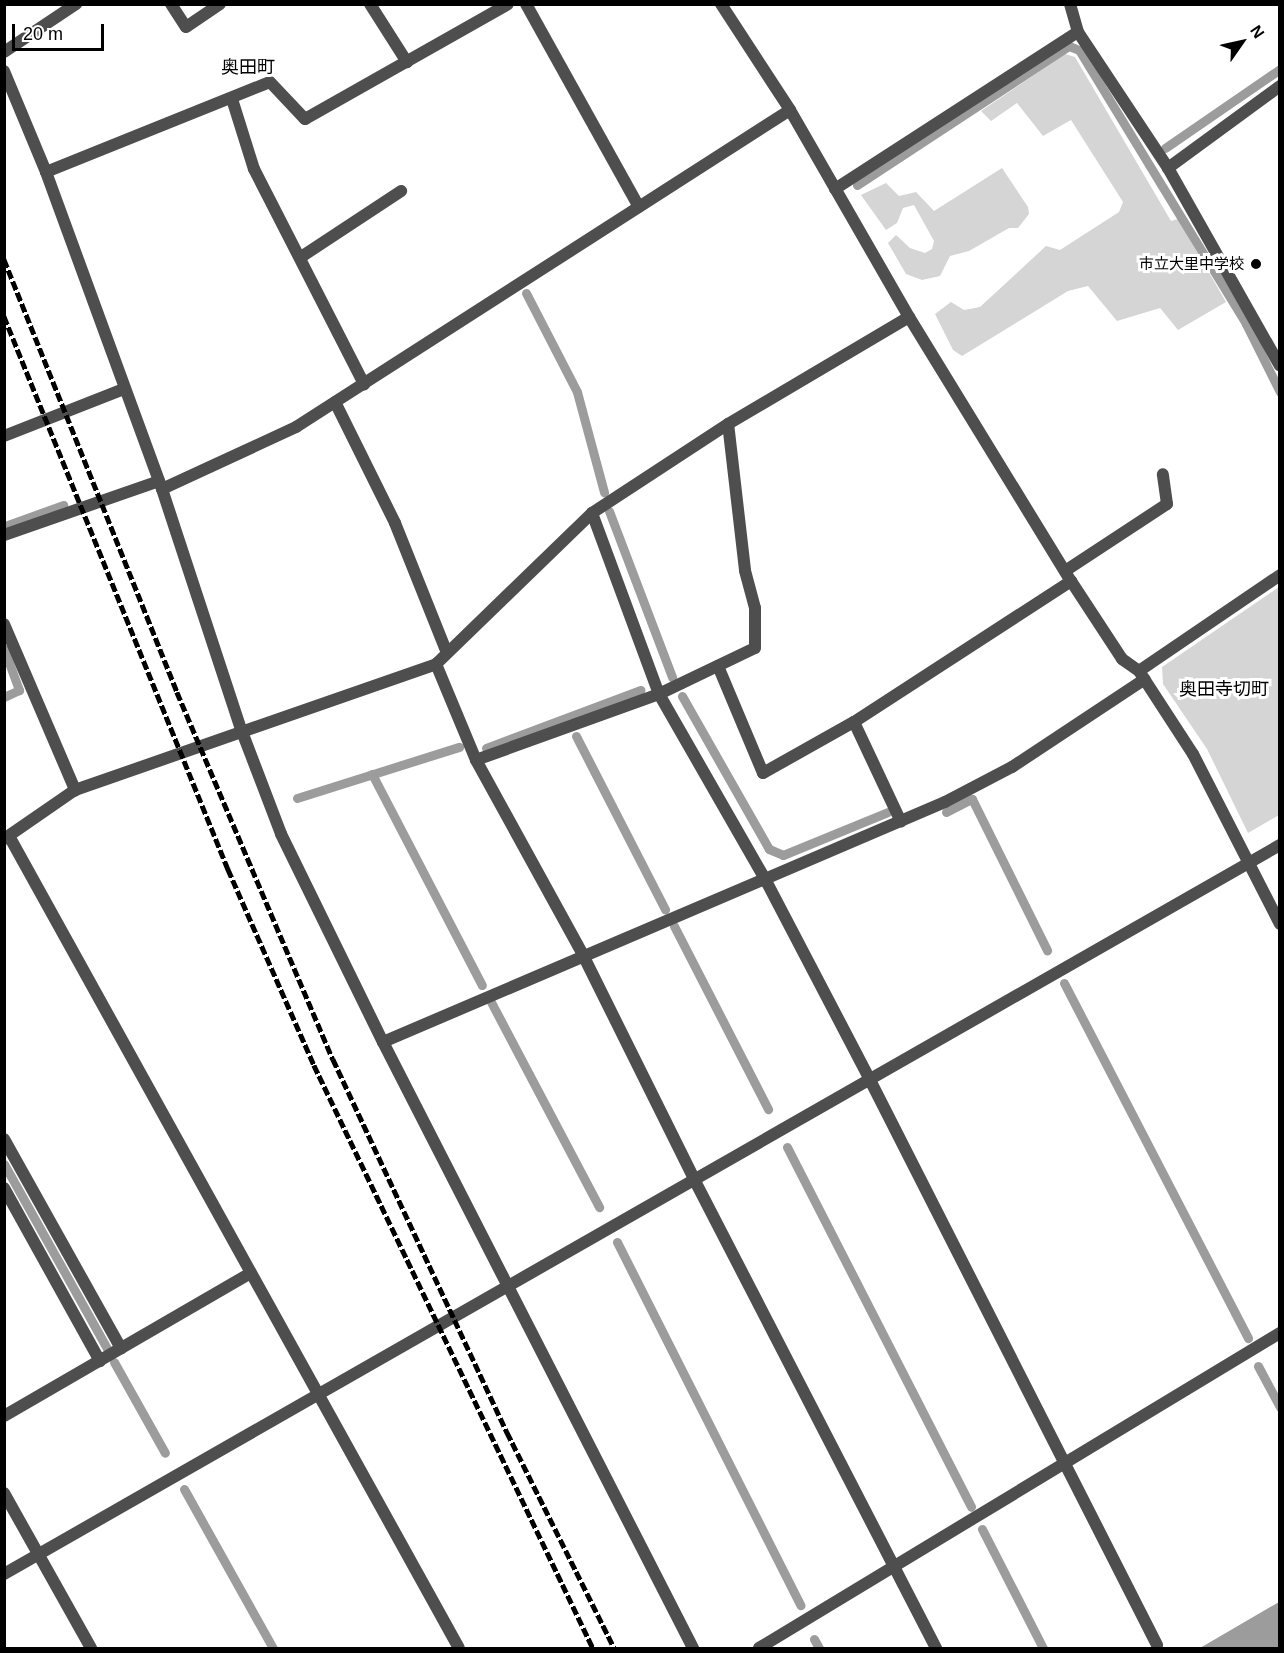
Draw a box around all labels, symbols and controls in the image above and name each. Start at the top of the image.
scale bar [15,12,106,50]
north arrow [1212,12,1272,72]
text: N [1247,22,1268,41]
text: 20 m [23,24,63,44]
district label: 奥田町 [221,56,275,78]
place label: 市立大里中学校 [1139,255,1244,273]
marker: 市立大里中学校 [1249,257,1263,271]
district label: 奥田寺切町 [1179,678,1269,700]

